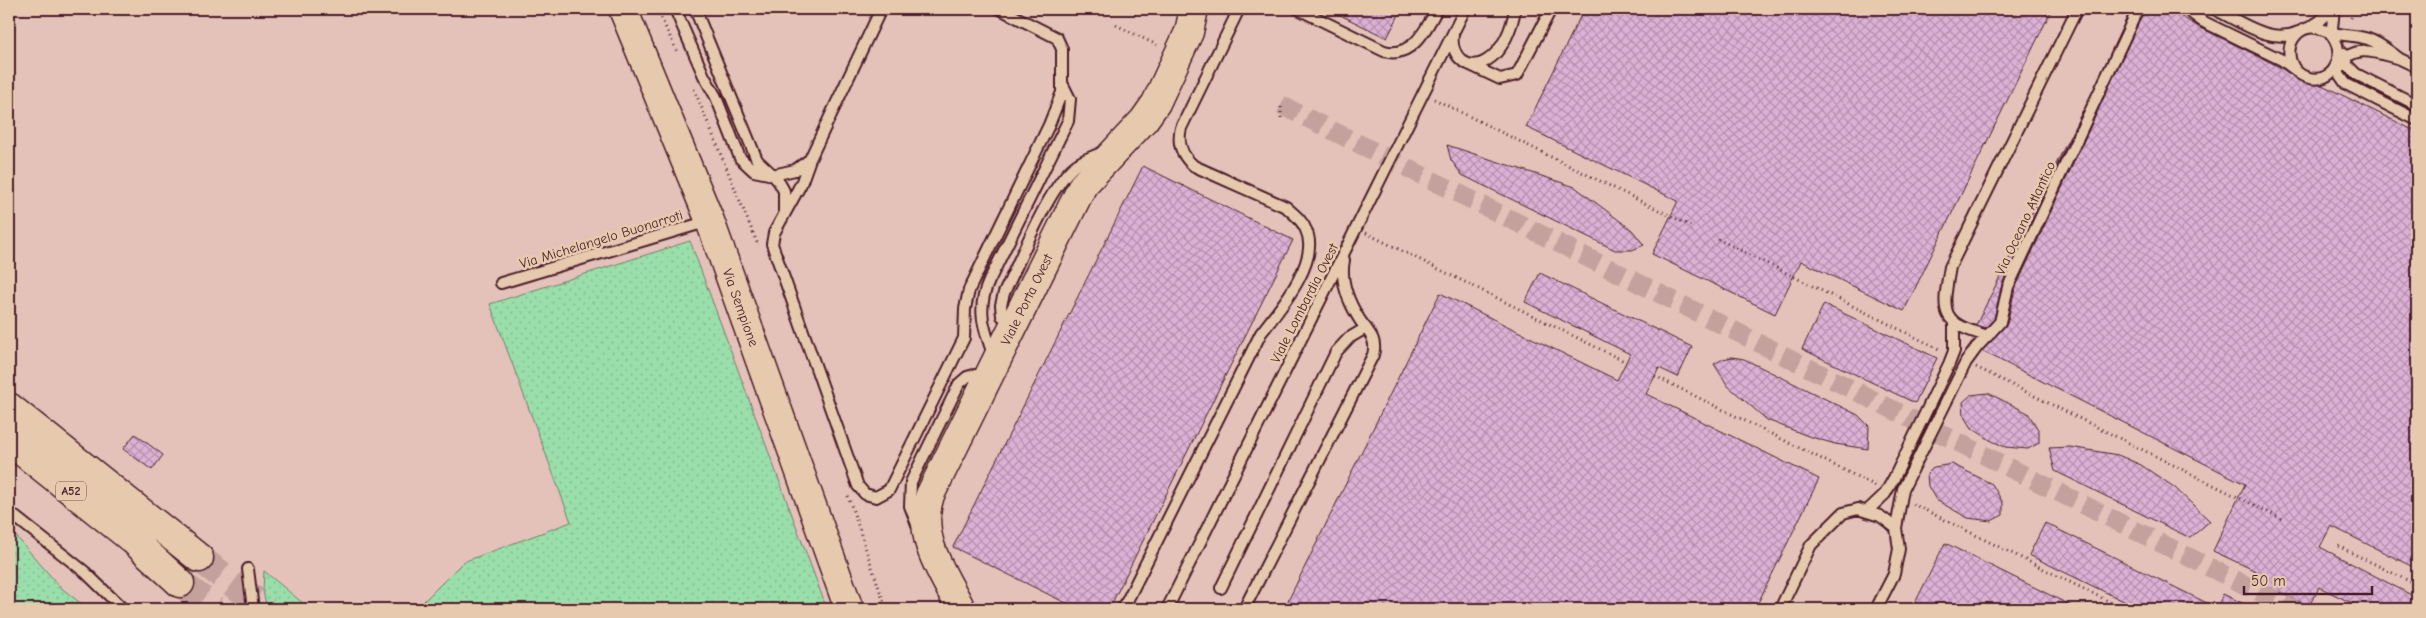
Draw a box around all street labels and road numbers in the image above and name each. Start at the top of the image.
street label: Via Oceano Atlantico [1992,158,2059,278]
street label: Via Michelangelo Buonarroti [517,207,685,272]
street label: Viale Lombardia Ovest [1267,240,1342,366]
street label: Viale Porta Ovest [997,250,1057,348]
street label: Via Sempione [719,266,762,349]
road number: A52 [56,482,86,501]

